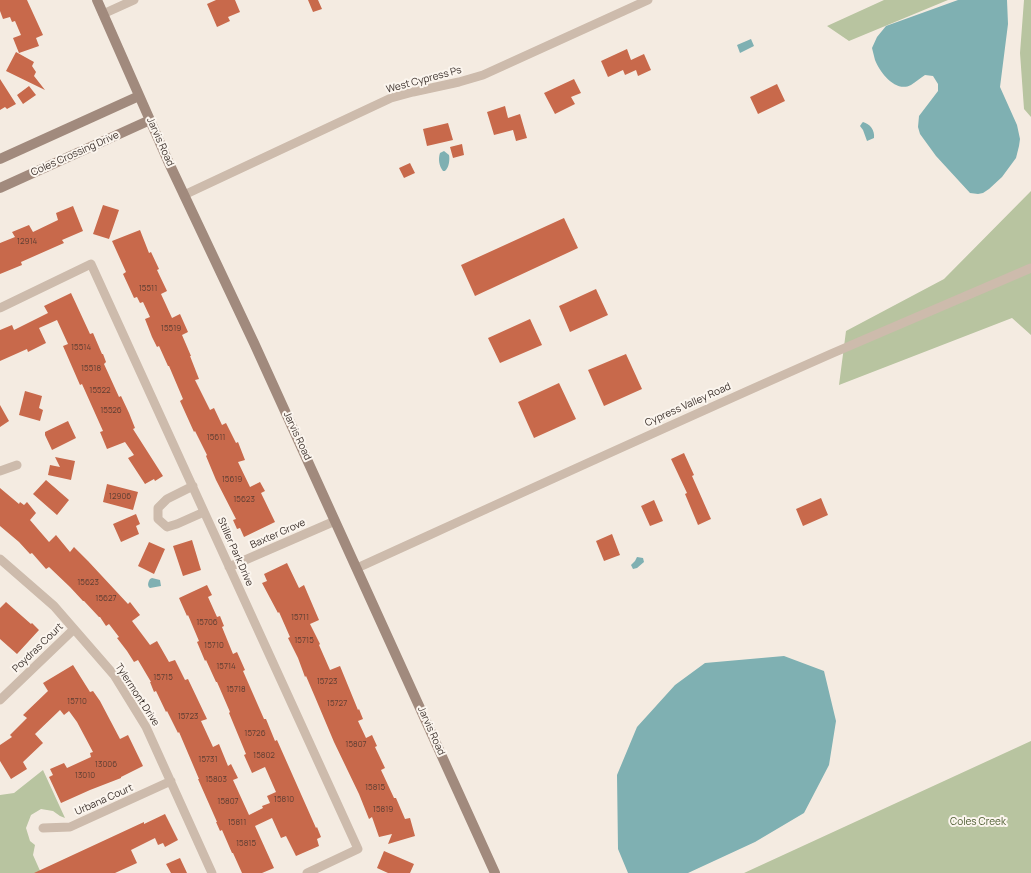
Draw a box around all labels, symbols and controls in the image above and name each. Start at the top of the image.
street label: West Cypress Ps [385,64,463,96]
street label: Jarvis Road [144,116,176,168]
street label: Coles Crossing Drive [29,129,121,179]
house number: 12914 [17,237,37,247]
house number: 15511 [139,284,157,294]
house number: 15519 [161,324,181,334]
house number: 15514 [71,343,91,353]
house number: 15518 [81,364,101,374]
street label: Cypress Valley Road [643,381,733,429]
house number: 15522 [89,386,111,396]
house number: 15526 [100,406,122,416]
street label: Jarvis Road [281,410,313,462]
house number: 15611 [207,433,225,443]
house number: 15619 [222,475,242,485]
house number: 12906 [109,492,131,502]
house number: 15623 [233,495,255,505]
street label: Stiller Park Drive [214,516,256,588]
street label: Baxter Grove [249,516,307,552]
house number: 15623 [77,578,99,588]
house number: 15627 [95,594,117,604]
house number: 15711 [291,613,309,623]
house number: 15706 [196,618,218,628]
street label: Poydras Court [10,621,66,675]
house number: 15715 [294,636,314,646]
house number: 15710 [204,641,224,651]
street label: Tylermont Drive [112,662,162,728]
house number: 15714 [216,662,236,672]
house number: 15715 [153,673,173,683]
house number: 15723 [317,677,337,687]
house number: 15718 [226,685,246,695]
house number: 15710 [67,697,87,707]
house number: 15727 [327,699,347,709]
street label: Jarvis Road [415,705,447,757]
house number: 15723 [178,712,198,722]
house number: 15726 [244,729,266,739]
house number: 15807 [345,740,367,750]
house number: 15802 [253,751,275,761]
house number: 15731 [198,755,218,765]
house number: 13006 [95,760,117,770]
house number: 13010 [75,771,95,781]
house number: 15803 [205,775,227,785]
street label: Urbana Court [73,782,135,818]
house number: 15815 [365,783,385,793]
house number: 15810 [274,795,294,805]
house number: 15807 [217,797,239,807]
house number: 15819 [373,805,393,815]
park label: Coles Creek [950,816,1006,828]
house number: 15811 [228,818,246,828]
house number: 15815 [236,839,256,849]

